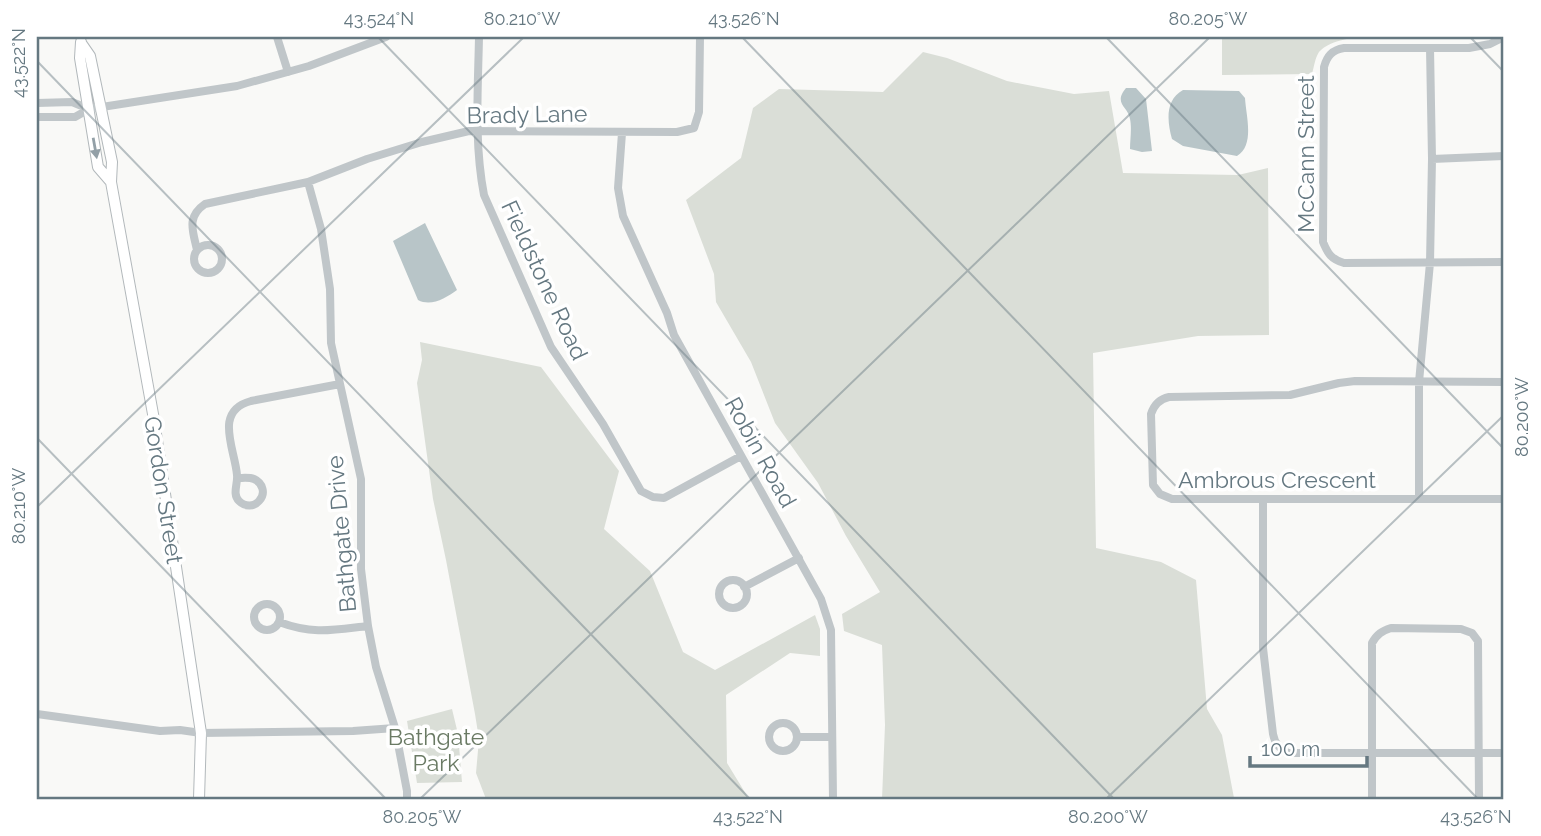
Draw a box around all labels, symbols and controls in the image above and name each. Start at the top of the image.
text: 43.524°N [344,8,414,29]
text: 80.210°W [484,8,560,29]
text: 43.526°N [708,8,780,29]
text: 80.205°W [1169,8,1248,29]
text: 43.522°N [8,28,29,98]
street label: McCann Street [1292,75,1319,233]
street label: Brady Lane [466,99,588,129]
one-way arrow [90,137,101,159]
street label: Fieldstone Road [496,196,594,364]
text: 80.200°W [1511,377,1532,457]
street label: Robin Road [720,392,802,512]
street label: Gordon Street [139,414,189,566]
street label: Bathgate Drive [321,454,361,614]
street label: Ambrous Crescent [1178,466,1376,493]
text: 80.210°W [8,468,29,544]
park label: Bathgate Park [388,723,484,776]
scale bar [1250,724,1368,768]
text: 100 m [1261,736,1320,761]
text: 80.205°W [383,806,462,827]
text: 43.522°N [713,806,783,827]
text: 80.200°W [1068,806,1148,827]
text: 43.526°N [1440,806,1512,827]

